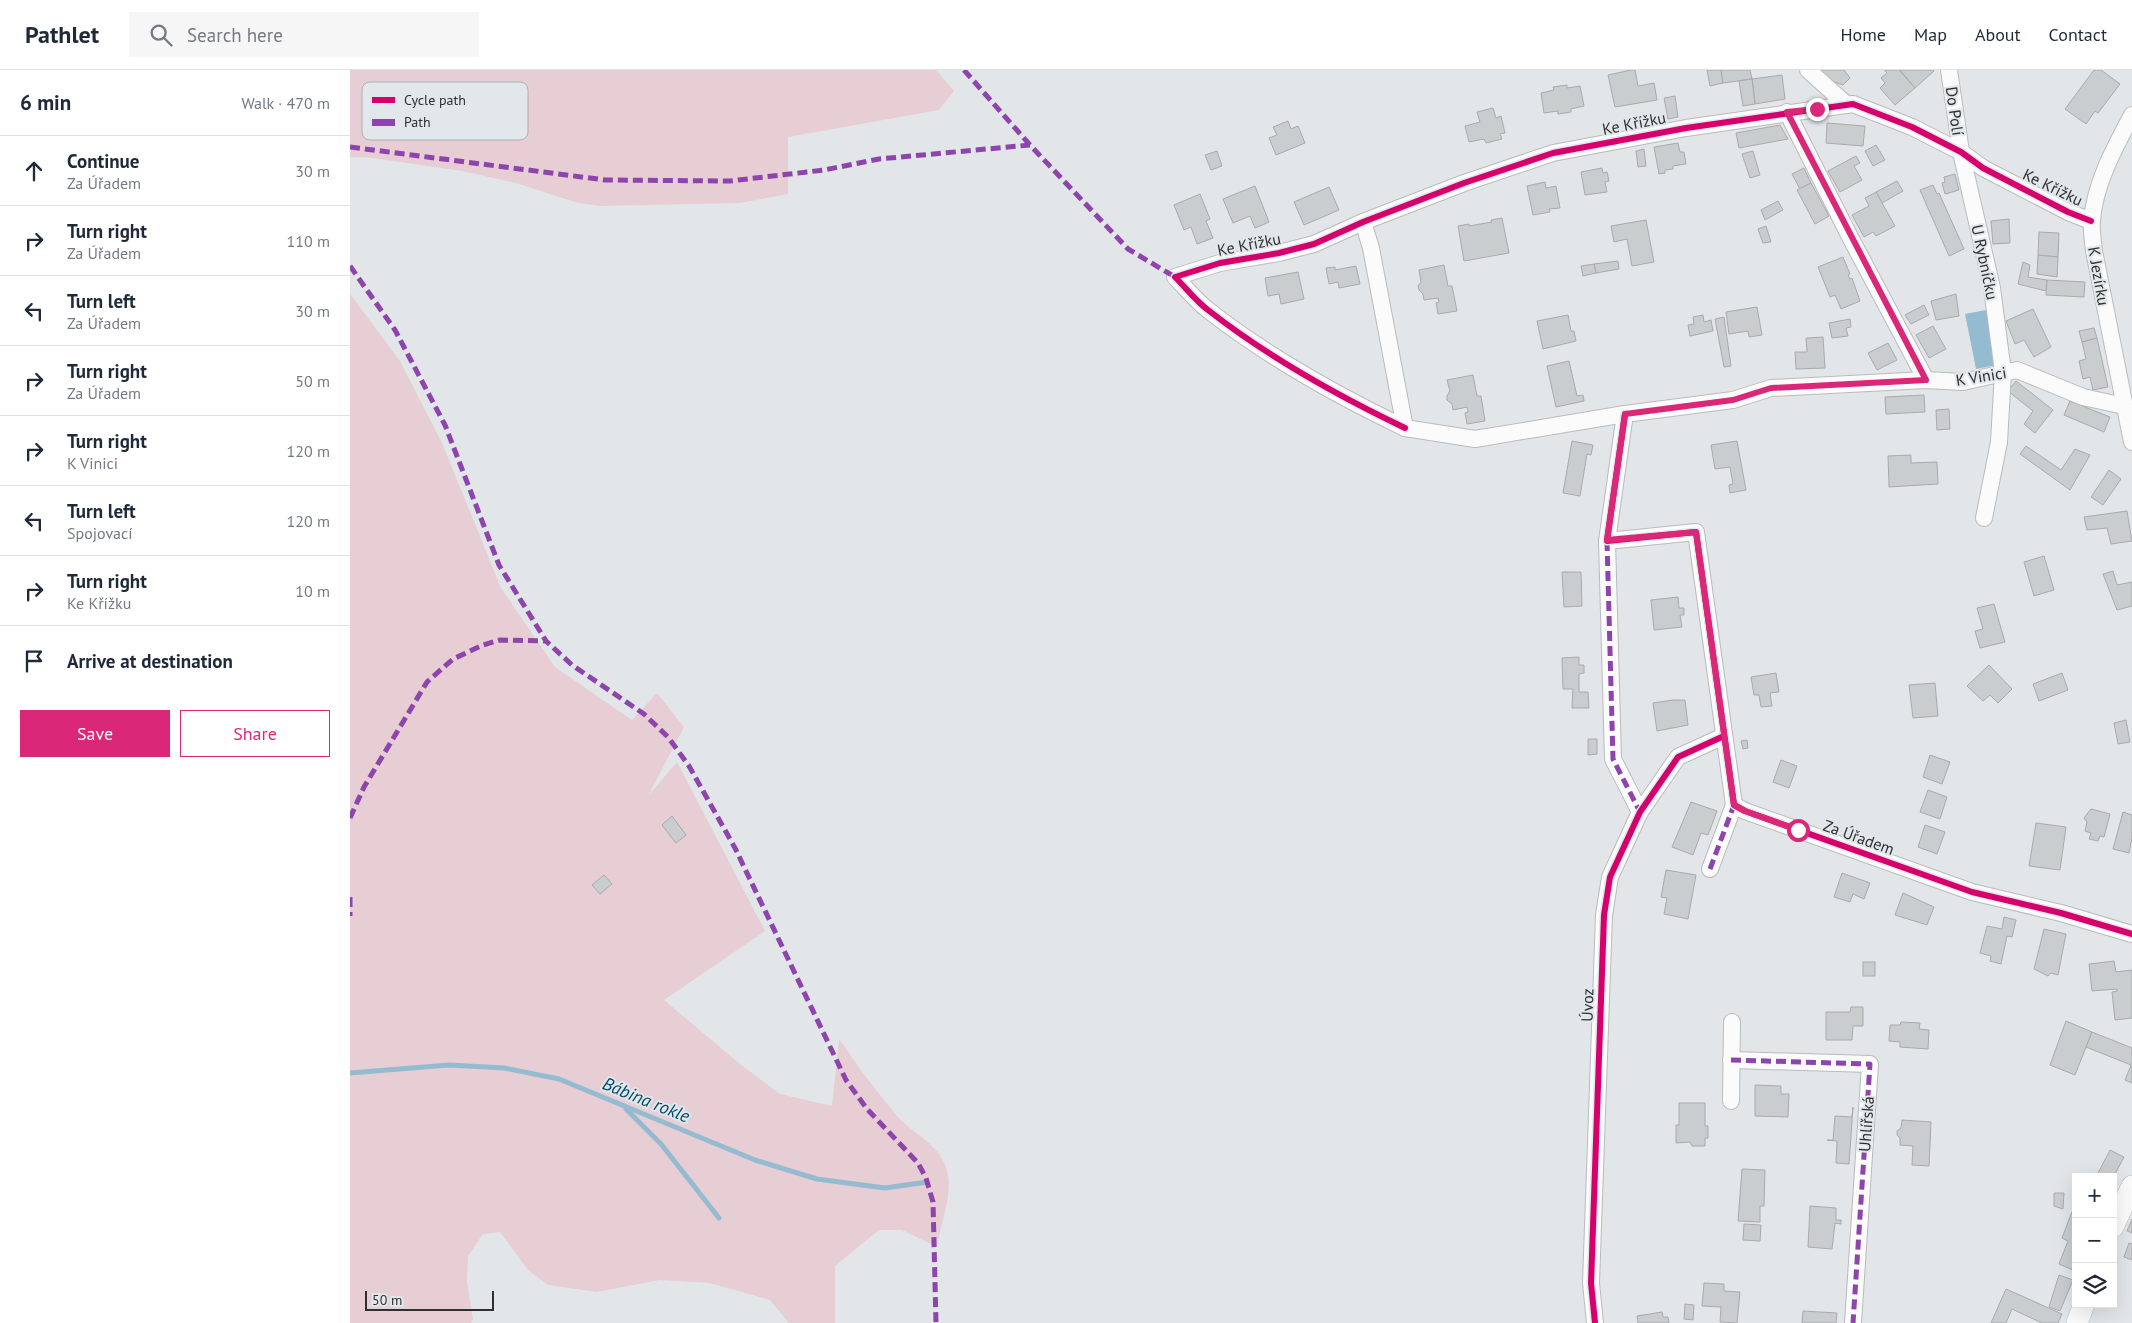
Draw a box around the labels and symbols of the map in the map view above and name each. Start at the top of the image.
legend [362,82,528,140]
street label: Do Polí [1942,85,1968,137]
text: Cycle path [404,91,466,109]
route end [1806,98,1829,121]
street label: Ke Křížku [1601,107,1667,139]
text: Path [404,113,431,131]
street label: Ke Křížku [2020,164,2086,210]
street label: U Rybníčku [1967,223,2003,301]
street label: Ke Křížku [1216,228,1282,260]
street label: K Jezírku [2084,245,2114,307]
street label: K Vinici [1954,362,2008,390]
street label: Za Úřadem [1821,815,1897,859]
route start [1787,819,1810,842]
street label: Úvoz [1576,988,1598,1022]
water label: Bábina rokle [599,1072,694,1128]
street label: Uhlířská [1854,1095,1878,1153]
scale bar [365,1288,494,1311]

